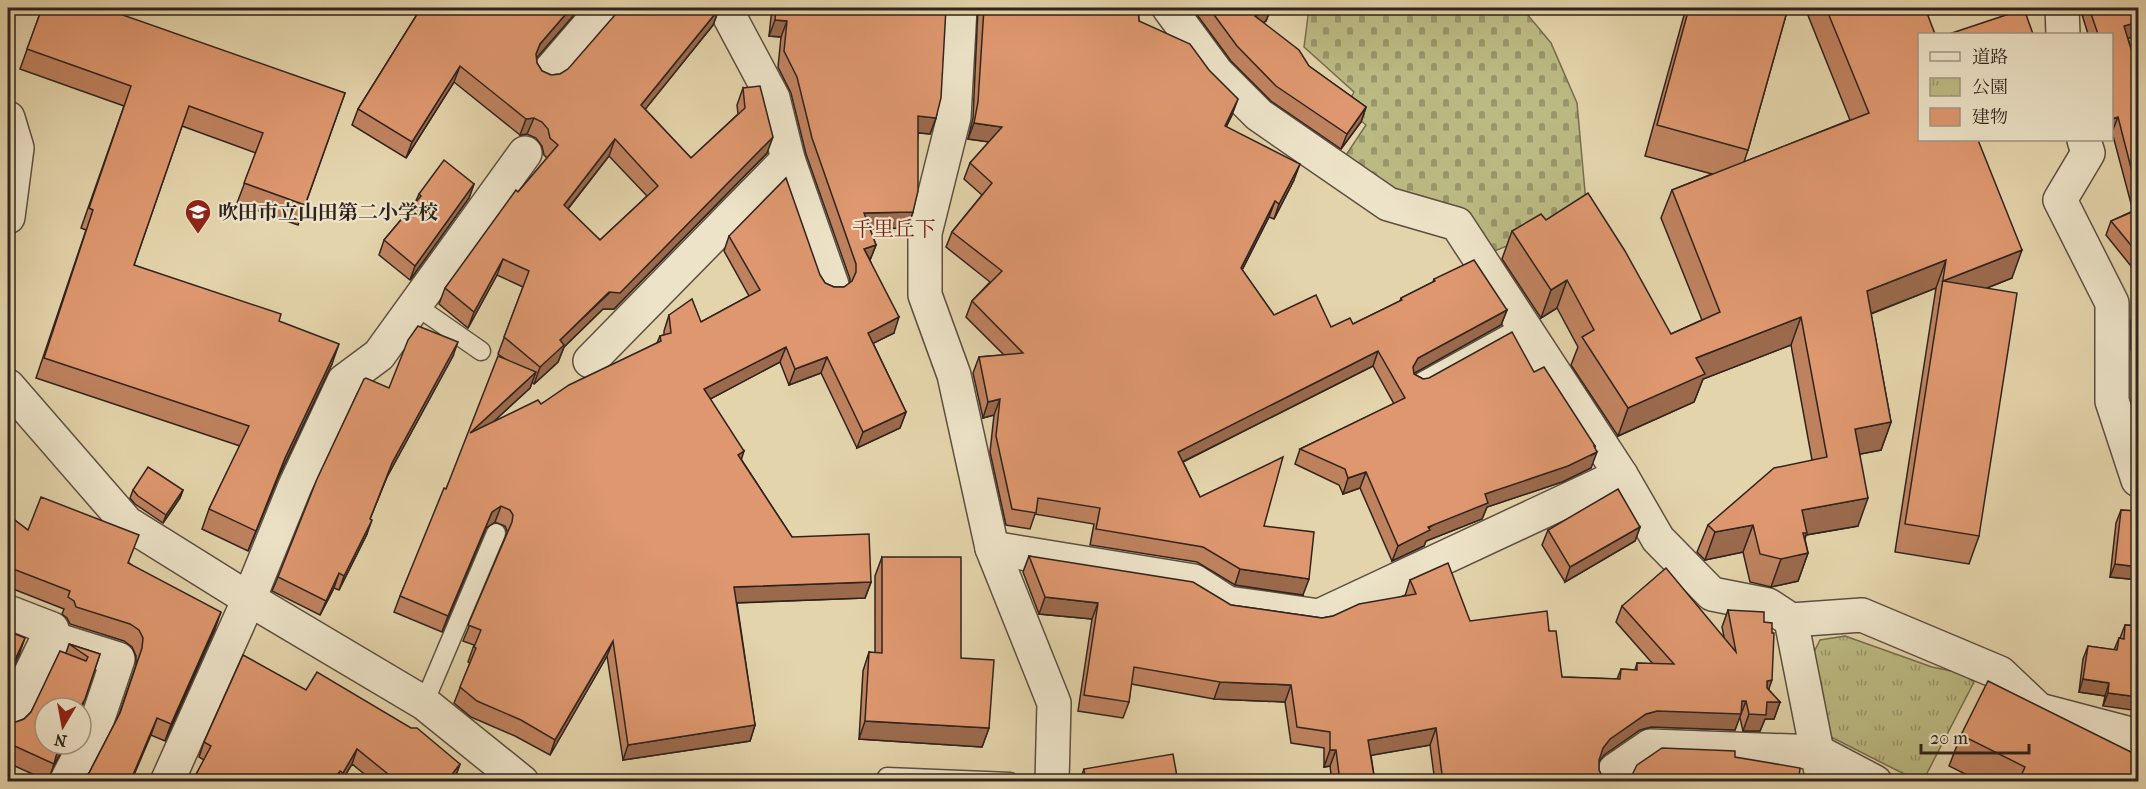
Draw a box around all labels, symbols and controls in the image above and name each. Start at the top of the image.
legend [1918,33,2113,141]
text: 道路 [1972,47,2008,68]
text: 公園 [1972,77,2008,98]
text: 建物 [1972,107,2008,128]
school or university icon: 吹田市立山田第二小学校 [183,197,213,235]
place label: 吹田市立山田第二小学校 [218,201,438,224]
district label: 千里丘下 [852,217,936,241]
north arrow [33,696,93,756]
scale bar [1921,717,2029,755]
text: 20 m [1930,728,1968,749]
text: N [52,730,68,751]

